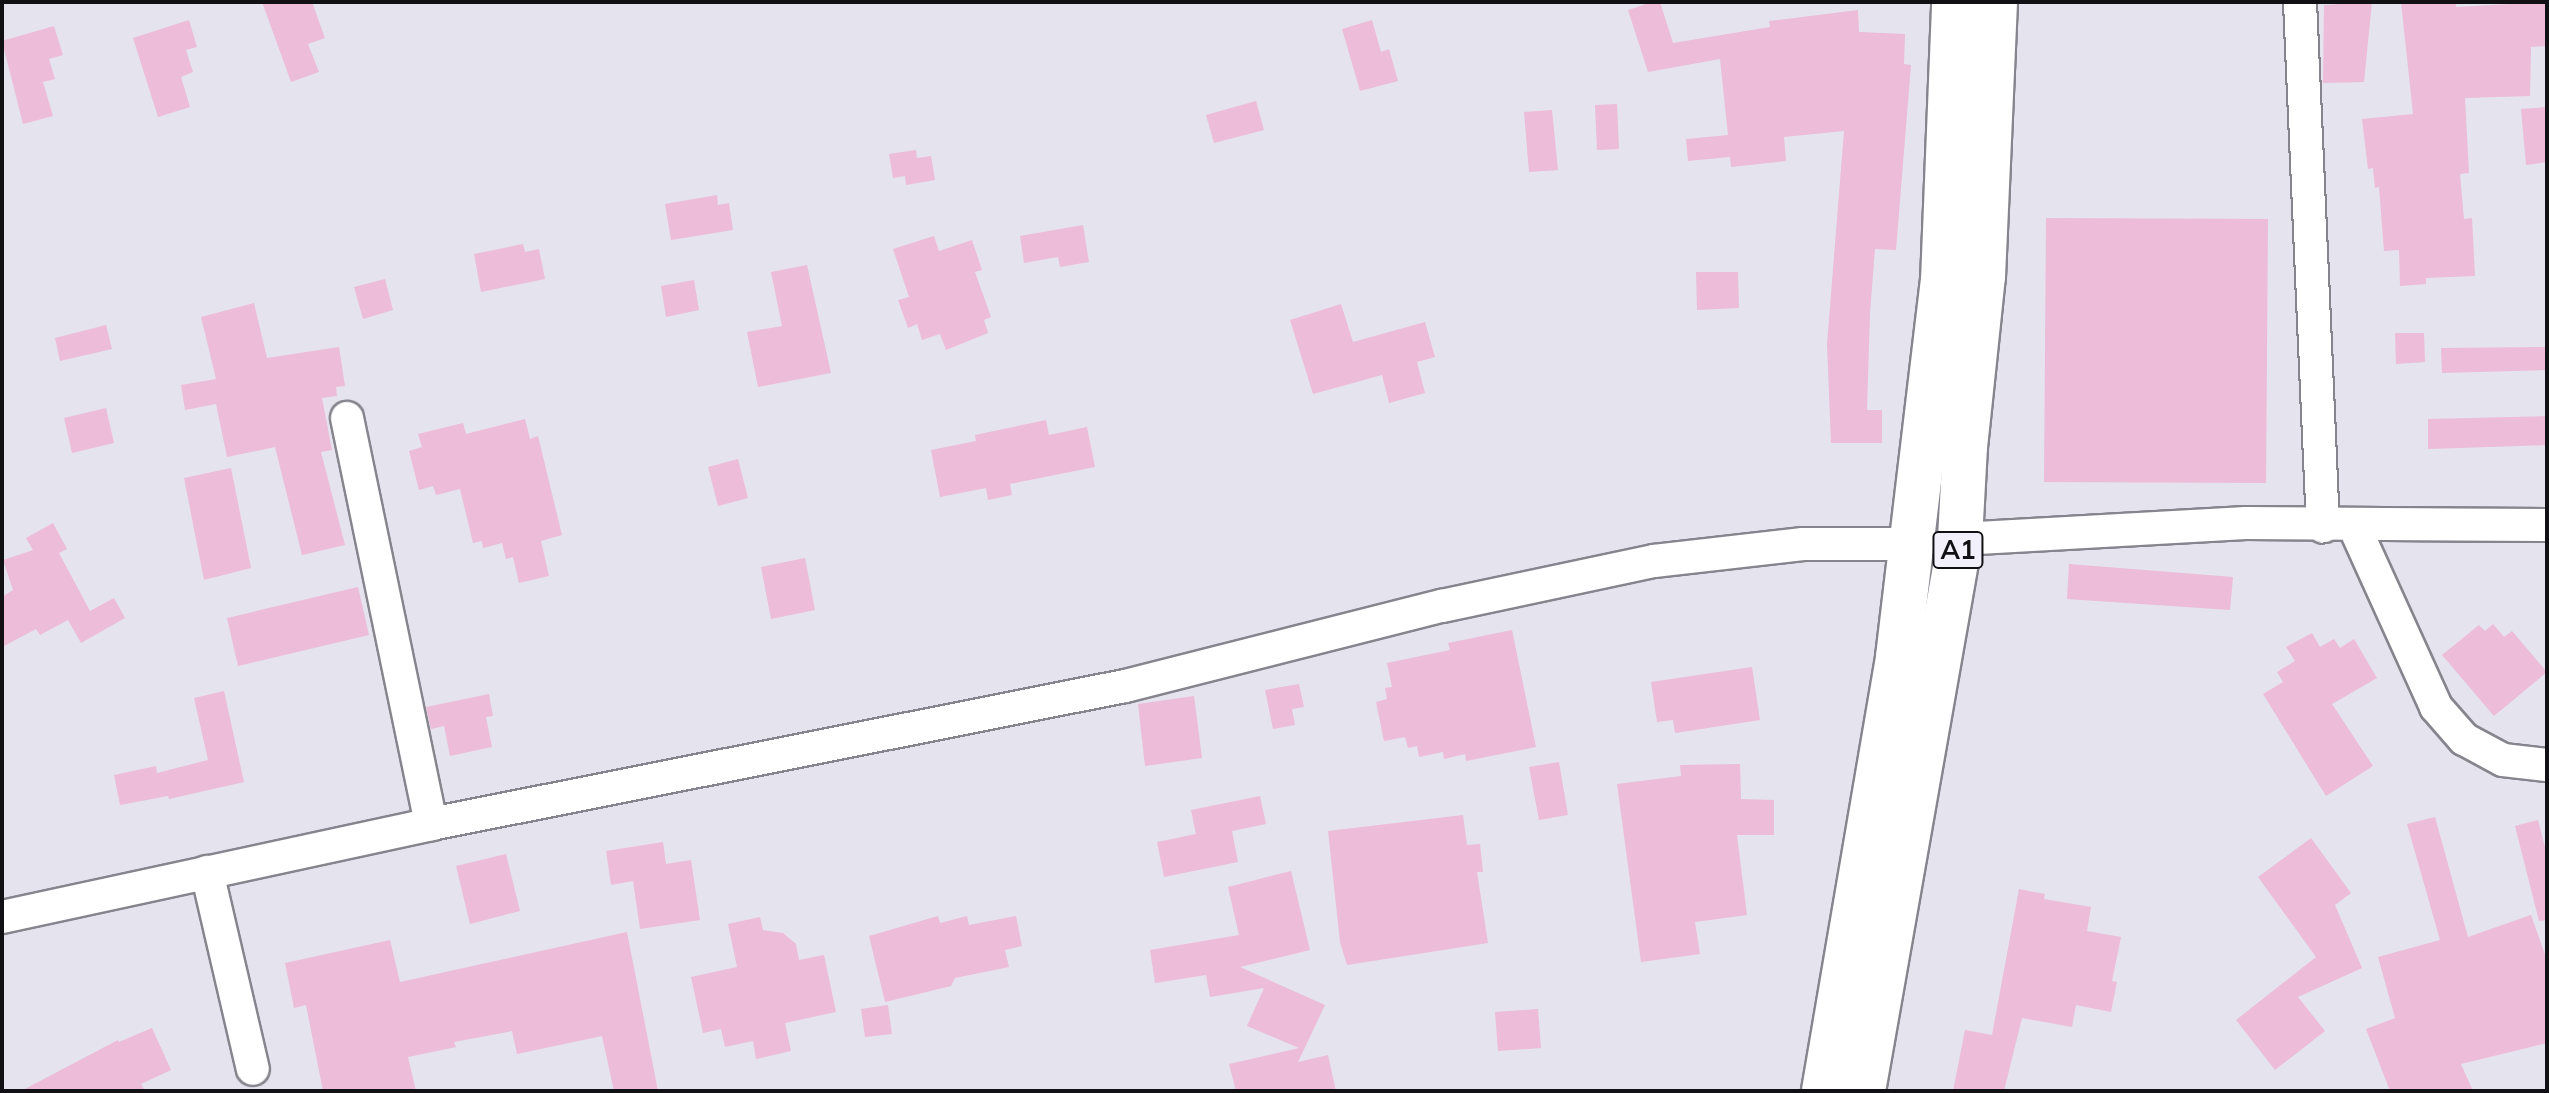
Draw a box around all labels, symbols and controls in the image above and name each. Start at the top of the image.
road number: A1 [1932,528,1984,572]

